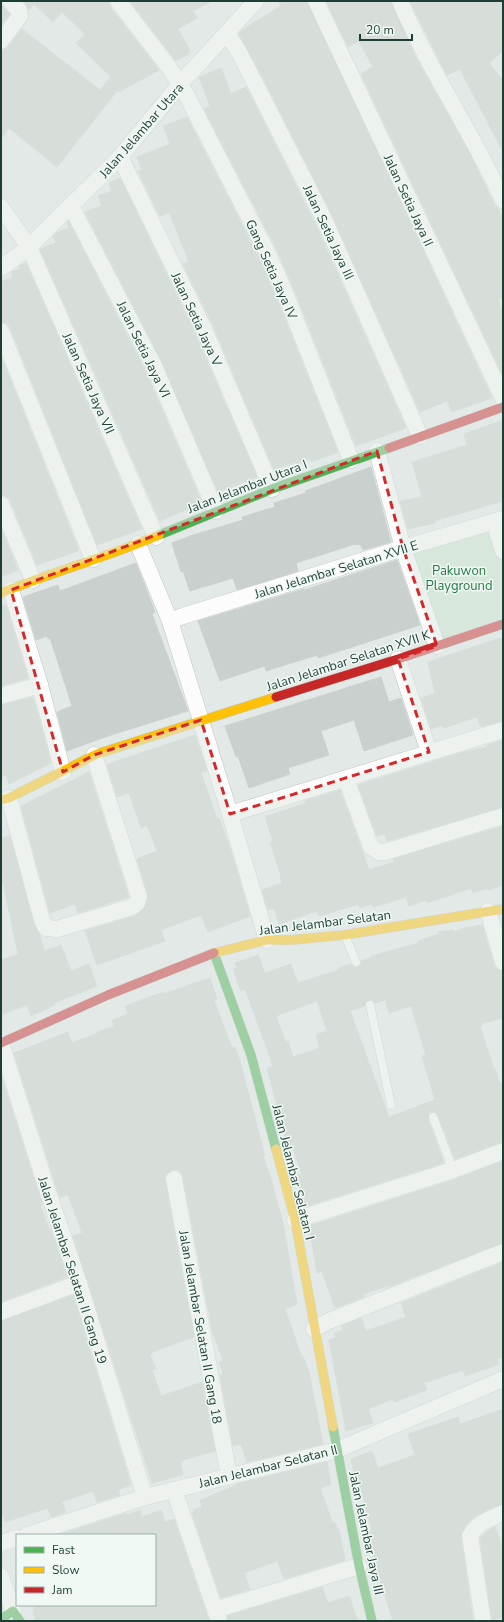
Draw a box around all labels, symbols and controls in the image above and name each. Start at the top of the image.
scale bar [360,16,412,42]
text: 20 m [366,22,394,38]
street label: Jalan Jelambar Utara [95,79,188,183]
street label: Jalan Setia Jaya II [378,151,437,249]
street label: Jalan Setia Jaya III [298,181,358,283]
street label: Gang Setia Jaya IV [241,217,301,322]
street label: Jalan Setia Jaya V [166,268,226,370]
street label: Jalan Setia Jaya VI [111,297,174,401]
street label: Jalan Setia Jaya VII [57,329,118,437]
street label: Jalan Jelambar Utara I [184,456,310,518]
street label: Jalan Jelambar Selatan XVII E [251,536,421,604]
park label: Pakuwon Playground [425,562,493,595]
street label: Jalan Jelambar Selatan XVII K [263,626,433,696]
street label: Jalan Jelambar Selatan [257,906,392,940]
street label: Jalan Jelambar Selatan I [267,1102,319,1242]
street label: Jalan Jelambar Selatan II Gang 19 [33,1173,111,1366]
street label: Jalan Jelambar Selatan II Gang 18 [174,1228,226,1425]
street label: Jalan Jelambar Selatan II [196,1441,340,1493]
street label: Jalan Jelambar Jaya III [344,1469,388,1597]
legend [16,1534,156,1606]
text: Fast [52,1542,75,1558]
text: Slow [52,1562,80,1578]
text: Jam [51,1582,73,1598]

